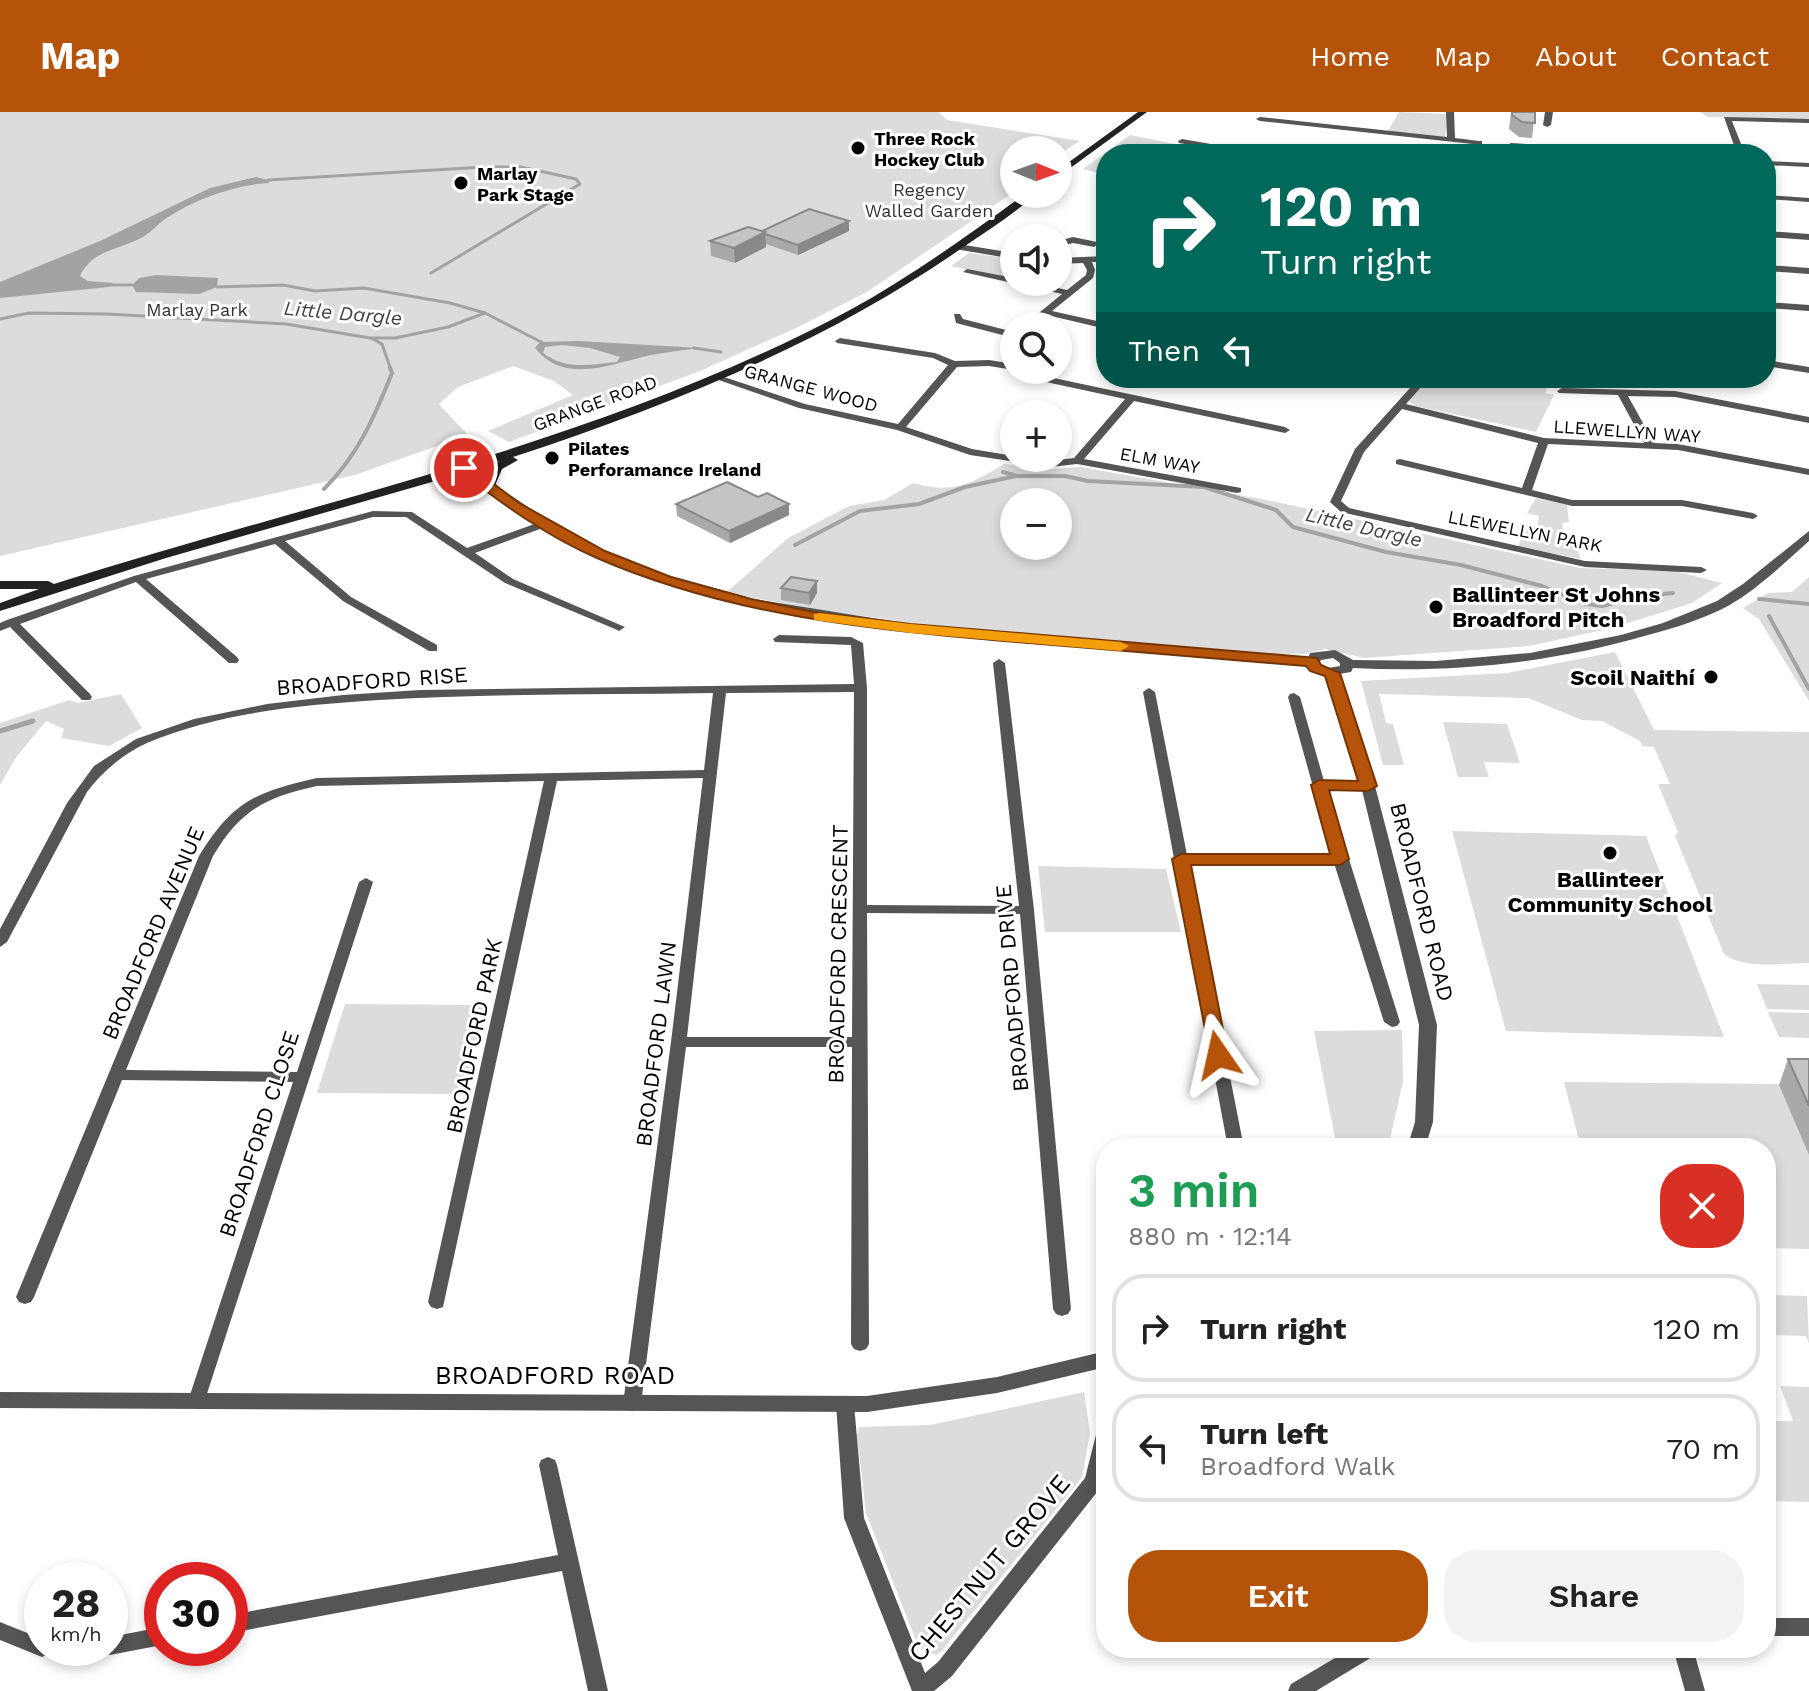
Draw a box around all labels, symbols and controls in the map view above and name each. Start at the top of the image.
text: Map [40,34,120,78]
text: Home [1310,40,1390,73]
text: Map [1434,40,1491,73]
text: About [1535,40,1617,73]
text: Contact [1661,40,1769,73]
place label: Three Rock Hockey Club [874,128,985,170]
north arrow [1000,136,1072,208]
map controls [1000,136,1072,560]
marker: Three Rock Hockey Club [849,139,867,157]
place label: Marlay Park Stage [477,163,574,205]
marker: Marlay Park Stage [452,174,470,192]
text: 120 m [1260,174,1422,240]
icon: right [1128,176,1232,280]
park label: Regency Walled Garden [865,179,993,221]
button: sound [1000,224,1072,296]
text: Turn right [1260,241,1431,283]
water label: Little Dargle [283,296,403,330]
park label: Marlay Park [146,299,248,320]
button: search [1000,312,1072,384]
icon: left [1216,328,1260,372]
text: Then [1128,333,1200,368]
street label: GRANGE WOOD [742,360,880,416]
street label: GRANGE ROAD [530,371,660,435]
button: + [1000,400,1072,472]
street label: LLEWELLYN WAY [1553,415,1702,447]
pin [430,434,498,502]
place label: Pilates Perforamance Ireland [568,438,761,480]
street label: ELM WAY [1118,443,1202,477]
icon: arrive [442,446,486,490]
marker: Pilates Perforamance Ireland [543,449,561,467]
button: − [1000,488,1072,560]
water label: Little Dargle [1303,502,1425,552]
street label: LLEWELLYN PARK [1446,506,1604,556]
place label: Ballinteer St Johns Broadford Pitch [1452,582,1660,632]
marker: Ballinteer St Johns Broadford Pitch [1427,598,1445,616]
street label: BROADFORD RISE [275,662,469,700]
place label: Scoil Naithí [1570,665,1696,690]
marker: Scoil Naithí [1702,668,1720,686]
street label: BROADFORD ROAD [1385,800,1459,1004]
street label: BROADFORD AVENUE [97,823,209,1043]
street label: BROADFORD CRESCENT [823,824,853,1084]
marker: Ballinteer Community School [1601,844,1619,862]
place label: Ballinteer Community School [1508,867,1713,917]
street label: BROADFORD DRIVE [990,883,1034,1093]
street label: BROADFORD PARK [441,936,507,1136]
street label: BROADFORD LAWN [631,940,681,1148]
position arrow [1176,1013,1260,1097]
street label: BROADFORD CLOSE [214,1028,304,1240]
text: 3 min [1128,1162,1260,1219]
button: close [1660,1164,1744,1248]
text: 880 m · 12:14 [1128,1221,1292,1251]
icon: right [1132,1306,1176,1350]
text: Turn right [1200,1311,1346,1346]
text: 120 m [1653,1311,1740,1346]
street label: BROADFORD ROAD [435,1360,675,1390]
text: Turn left [1200,1416,1328,1451]
icon: left [1132,1426,1176,1470]
text: 70 m [1666,1431,1740,1466]
text: Broadford Walk [1200,1451,1395,1481]
street label: CHESTNUT GROVE [902,1468,1076,1668]
button: Exit [1128,1550,1428,1642]
button: Share [1444,1550,1744,1642]
speed limit sign: 30 [144,1562,248,1666]
text: 28 [52,1580,100,1627]
text: km/h [50,1622,102,1646]

